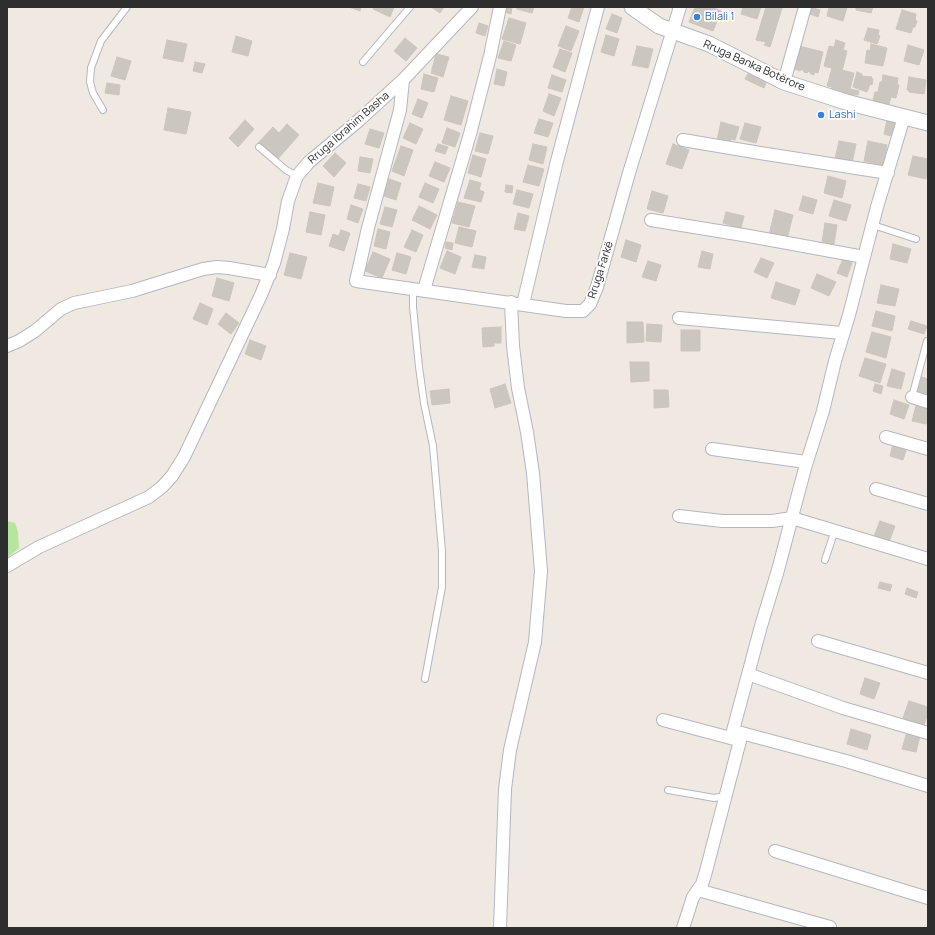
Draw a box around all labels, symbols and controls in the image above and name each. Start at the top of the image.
place label: Bilali 1 [705,10,735,24]
marker: Bilali 1 [692,12,702,22]
street label: Rruga Banka Botërore [701,38,807,94]
street label: Rruga Ibrahim Basha [306,89,392,167]
place label: Lashi [829,108,856,122]
marker: Lashi [816,110,826,120]
street label: Rruga Farkë [586,240,616,300]

